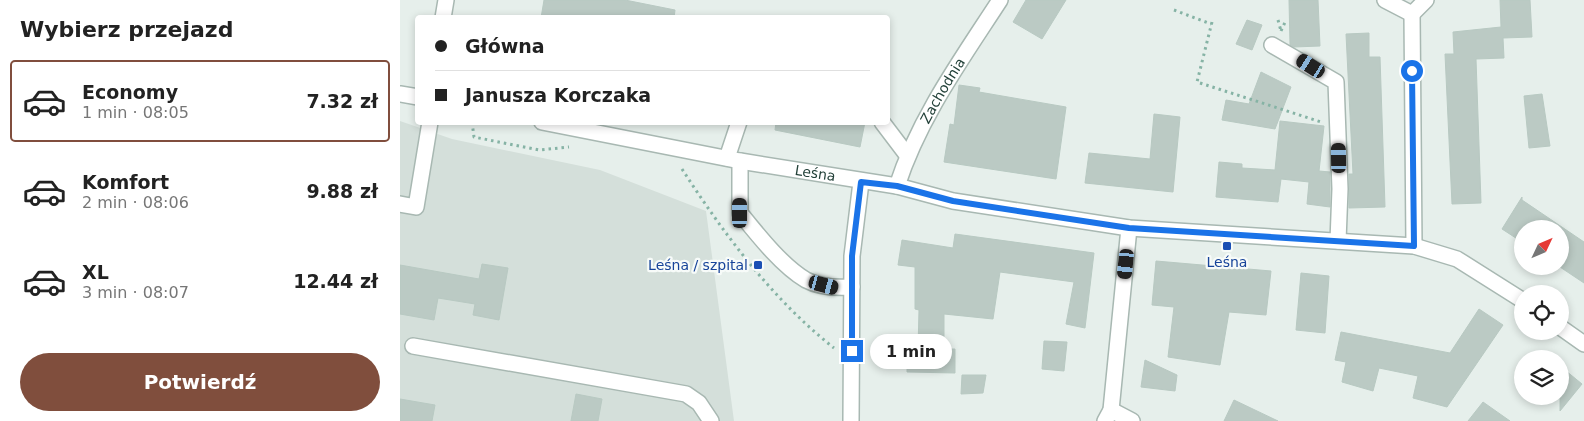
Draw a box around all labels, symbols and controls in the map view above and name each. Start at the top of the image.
text: Wybierz przejazd [20,17,233,42]
text: Główna [465,35,545,57]
car [1294,52,1327,80]
street label: Zachodnia [917,55,968,126]
route start [1401,60,1423,82]
icon: car [22,79,67,124]
text: Economy [82,81,178,103]
text: Janusza Korczaka [465,84,651,106]
text: 7.32 zł [306,90,378,112]
text: 1 min · 08:05 [82,103,189,122]
car [1331,143,1346,173]
street label: Leśna [794,162,837,184]
icon: car [22,169,67,214]
text: Komfort [82,171,169,193]
text: 9.88 zł [306,180,378,202]
text: 2 min · 08:06 [82,193,189,212]
car [732,198,747,228]
north arrow [1514,220,1569,275]
map controls [1514,220,1569,405]
marker: Leśna [1221,240,1233,252]
car [1116,248,1135,280]
place label: Leśna [1207,254,1247,270]
place label: Leśna / szpital [648,257,748,273]
icon: car [22,259,67,304]
marker: Leśna / szpital [752,259,764,271]
text: XL [82,261,109,283]
text: 12.44 zł [293,270,378,292]
car [807,274,840,296]
text: 3 min · 08:07 [82,283,189,302]
button: locate [1514,285,1569,340]
callout: 1 min [870,334,952,368]
route end [841,340,863,362]
text: 1 min [886,342,936,361]
button: layers [1514,350,1569,405]
button: Potwierdź [20,353,380,411]

